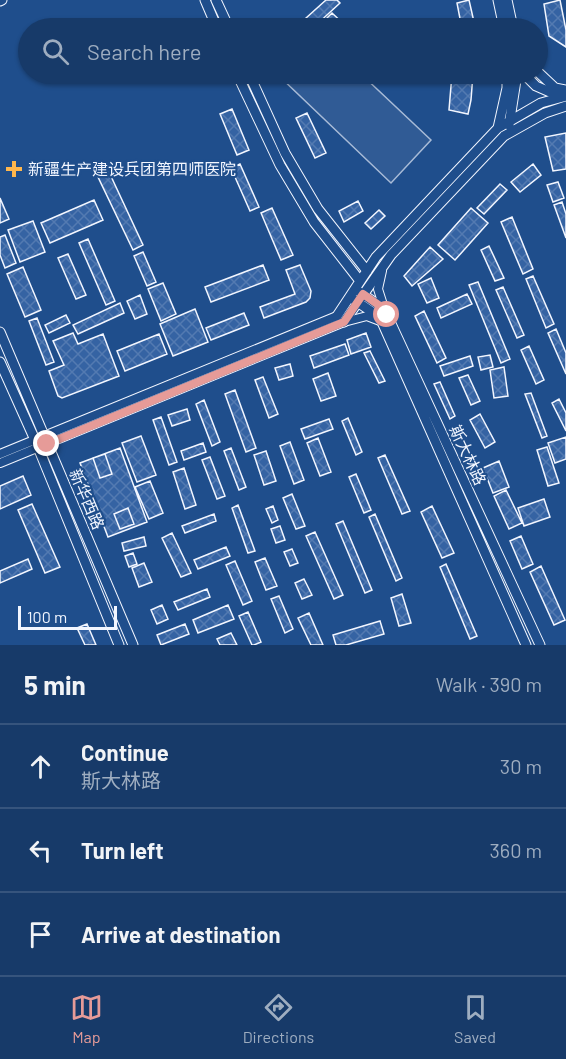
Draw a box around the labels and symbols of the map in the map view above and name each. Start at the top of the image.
place label: 新疆生产建设兵团第四师医院 [28,159,236,178]
marker: 新疆生产建设兵团第四师医院 [5,160,23,178]
route start [373,301,399,327]
street label: 斯大林路 [446,422,491,488]
route end [33,430,59,456]
street label: 新华西路 [66,466,109,532]
scale bar [18,603,117,630]

